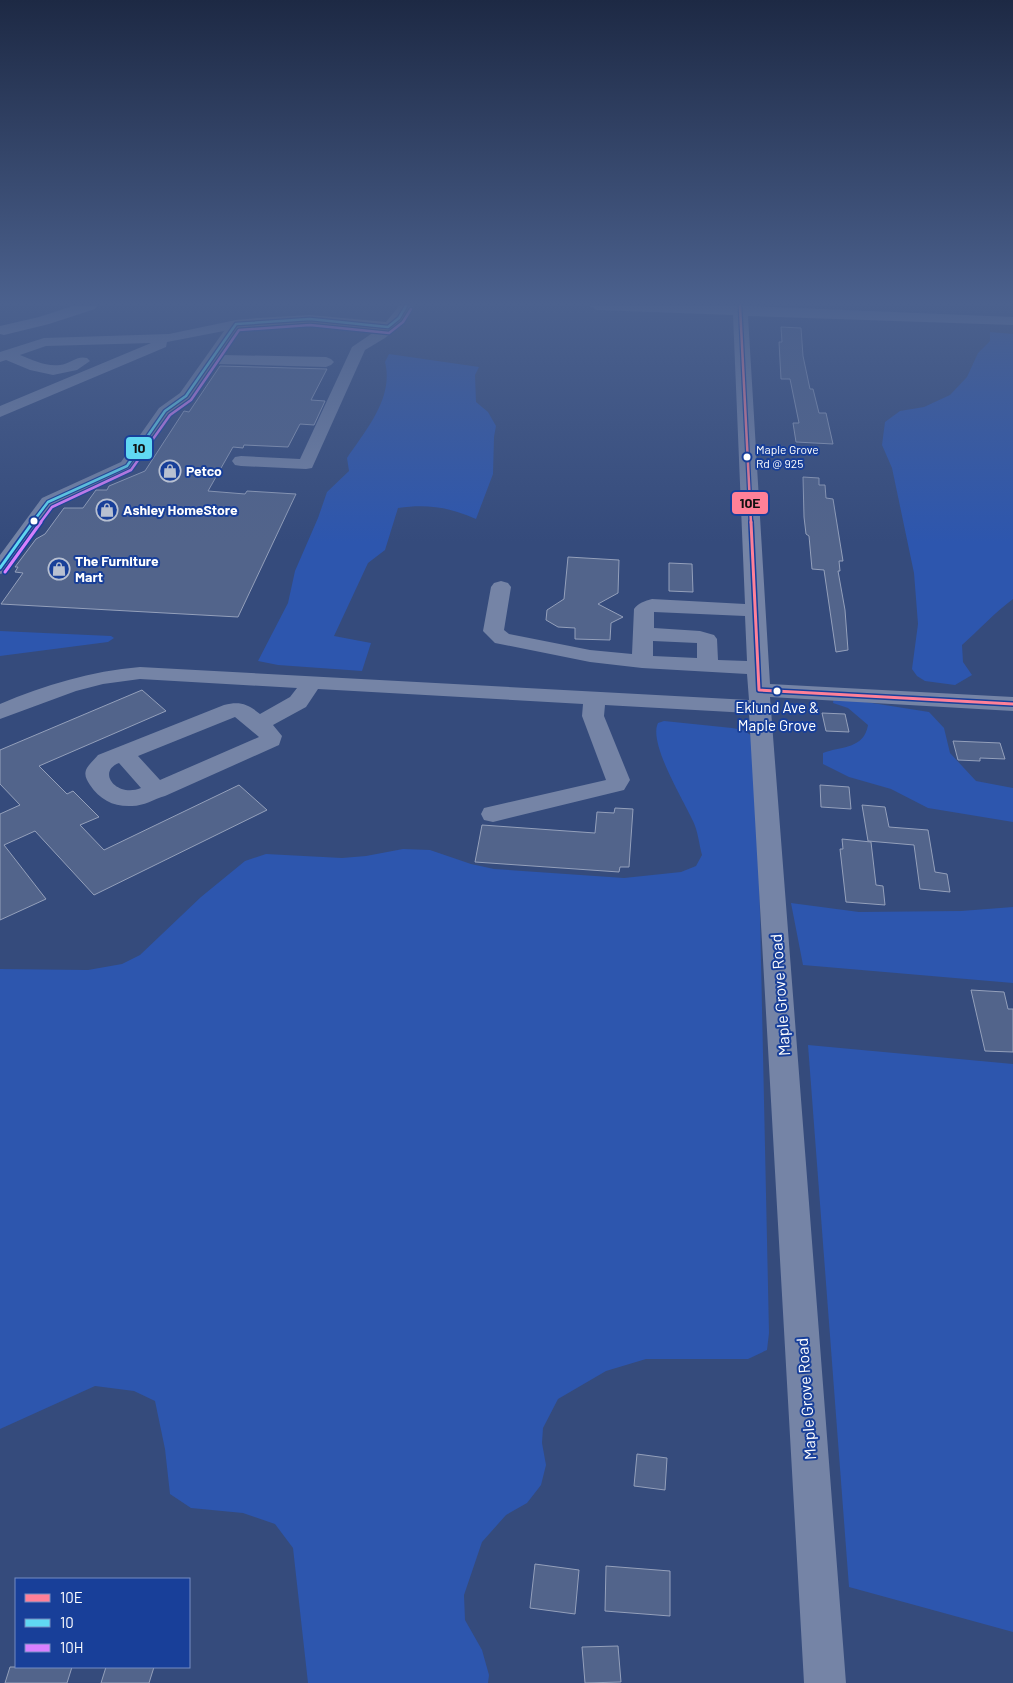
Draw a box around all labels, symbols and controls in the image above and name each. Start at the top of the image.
line badge: 10 [125,436,153,460]
text: 10 [133,439,145,456]
place label: Maple Grove Rd @ 925 [756,442,819,470]
marker: Maple Grove Rd @ 925 [742,452,752,462]
shop icon: Petco [158,459,182,483]
place label: Petco [186,462,222,479]
line badge: 10E [731,491,769,515]
text: 10E [739,494,761,511]
shop icon: Ashley HomeStore [95,498,119,522]
place label: Ashley HomeStore [123,501,238,518]
unlabelled marker [29,516,39,526]
place label: The Furniture Mart [75,552,159,585]
shop icon: The Furniture Mart [47,557,71,581]
marker: Eklund Ave & Maple Grove [772,686,782,696]
place label: Eklund Ave & Maple Grove [735,698,819,734]
street label: Maple Grove Road [766,933,793,1057]
street label: Maple Grove Road [792,1337,819,1461]
legend [15,1578,190,1668]
text: 10E [60,1588,83,1606]
text: 10 [60,1613,74,1631]
text: 10H [60,1638,84,1656]

